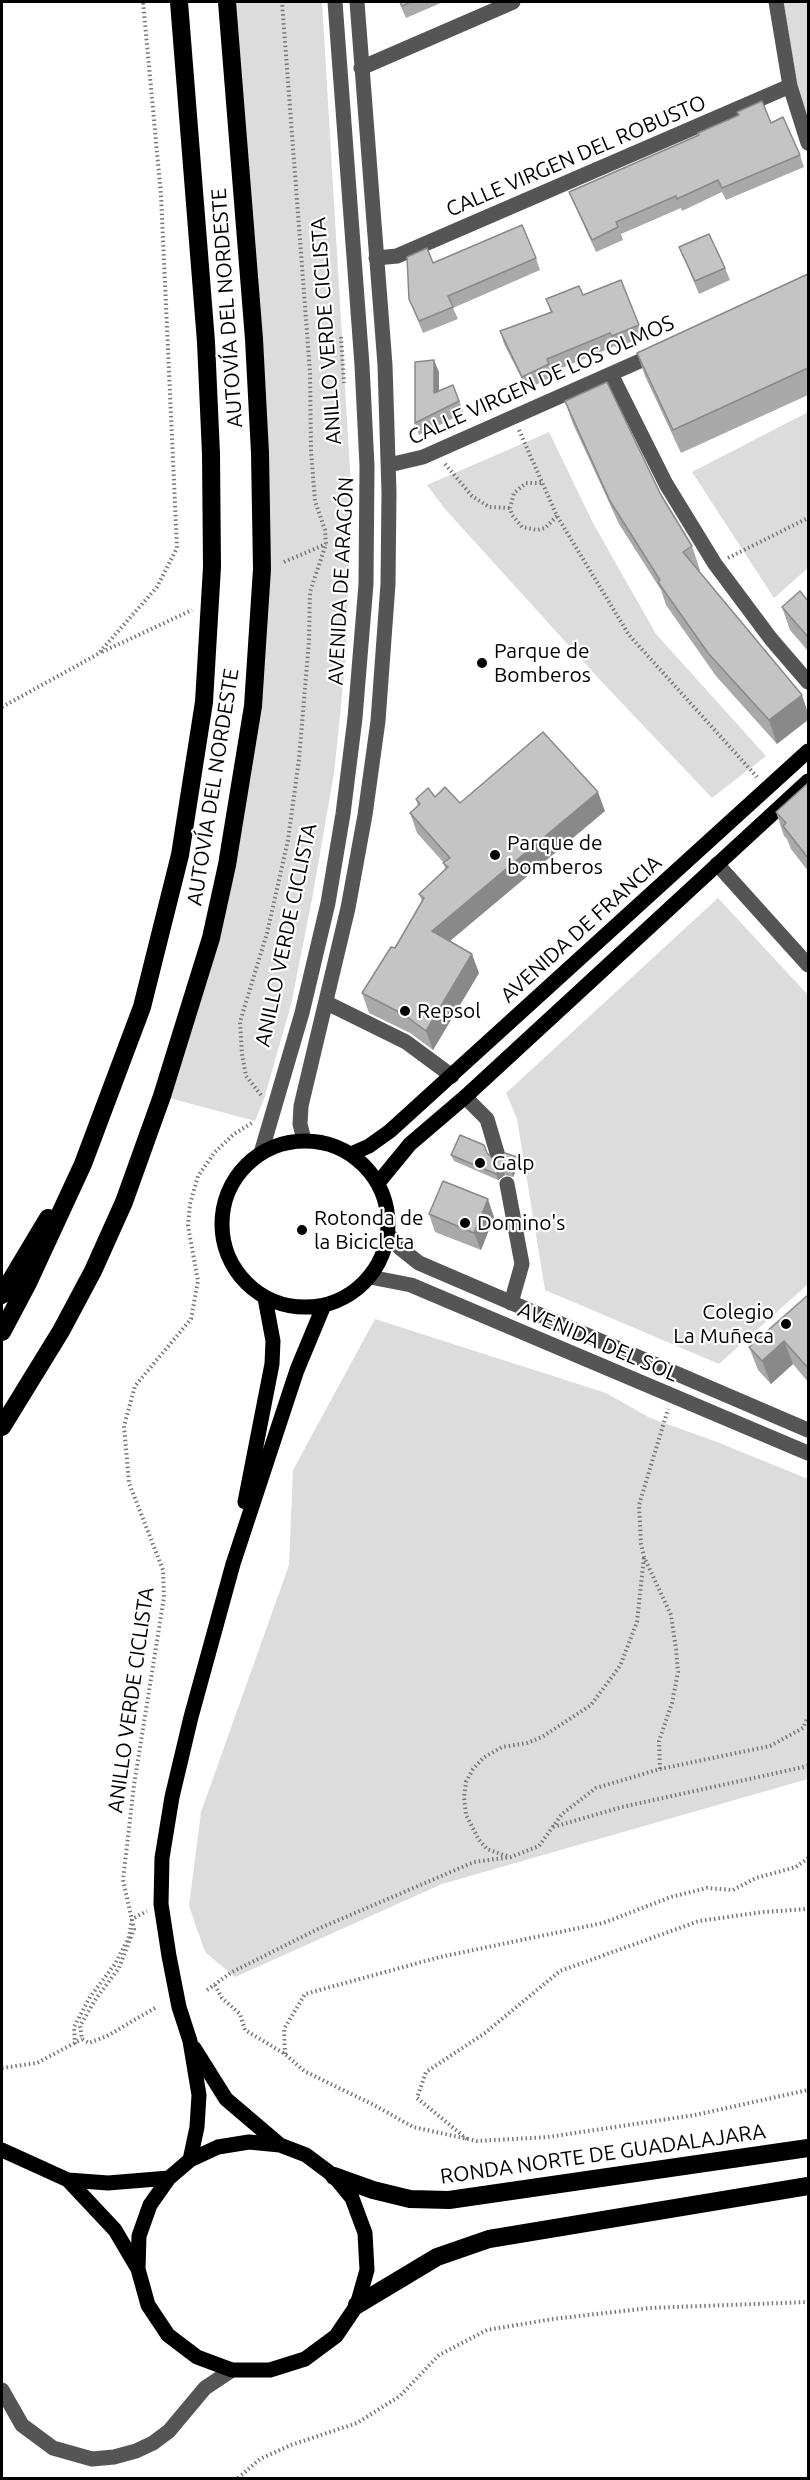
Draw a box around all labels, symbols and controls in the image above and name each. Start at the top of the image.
street label: CALLE VIRGEN DEL ROBUSTO [442,90,710,222]
street label: AUTOVÍA DEL NORDESTE [206,187,248,429]
street label: ANILLO VERDE CICLISTA [305,217,347,445]
street label: CALLE VIRGEN DE LOS OLMOS [404,310,678,450]
street label: AVENIDA DE ARAGÓN [323,476,359,686]
place label: Parque de Bomberos [494,638,591,688]
marker: Parque de Bomberos [475,656,489,670]
street label: AUTOVÍA DEL NORDESTE [182,666,244,908]
street label: ANILLO VERDE CICLISTA [250,821,322,1049]
place label: Parque de bomberos [507,830,603,880]
marker: Parque de bomberos [488,848,502,862]
street label: AVENIDA DE FRANCIA [495,850,667,1008]
place label: Repsol [417,998,481,1024]
marker: Repsol [398,1004,412,1018]
place label: Galp [492,1150,535,1176]
marker: Galp [473,1156,487,1170]
place label: Rotonda de la Bicicleta [314,1205,424,1255]
place label: Domino's [477,1210,565,1236]
marker: Domino's [458,1216,472,1230]
marker: Rotonda de la Bicicleta [295,1223,309,1237]
street label: AVENIDA DEL SOL [514,1297,682,1387]
place label: Colegio La Muñeca [673,1299,774,1349]
marker: Colegio La Muñeca [779,1317,793,1331]
street label: ANILLO VERDE CICLISTA [103,1585,159,1815]
street label: RONDA NORTE DE GUADALAJARA [439,2119,767,2189]

